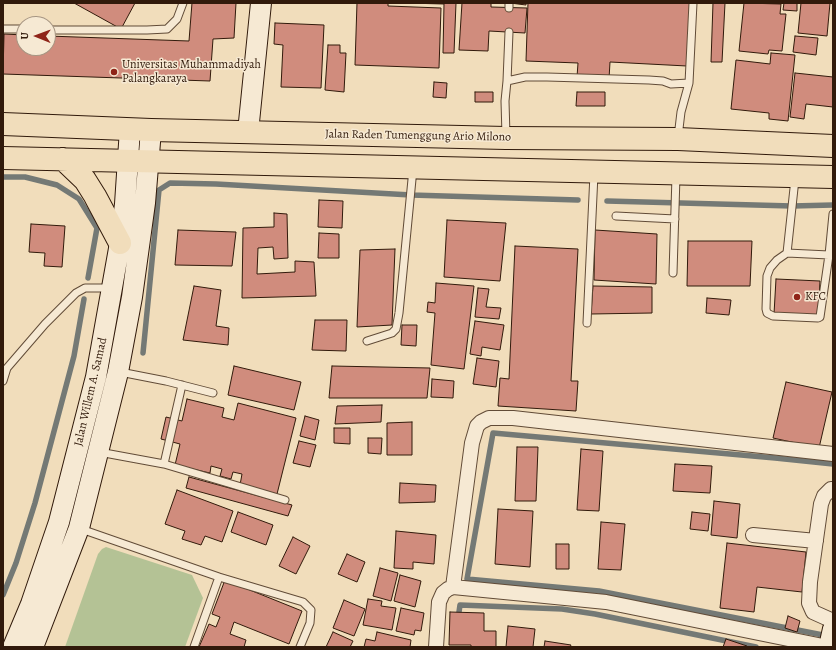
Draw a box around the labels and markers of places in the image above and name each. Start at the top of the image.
place label: Universitas Muhammadiyah Palangkaraya [122,58,261,86]
marker: Universitas Muhammadiyah Palangkaraya [109,67,119,77]
place label: KFC [805,290,826,304]
marker: KFC [792,292,802,302]

